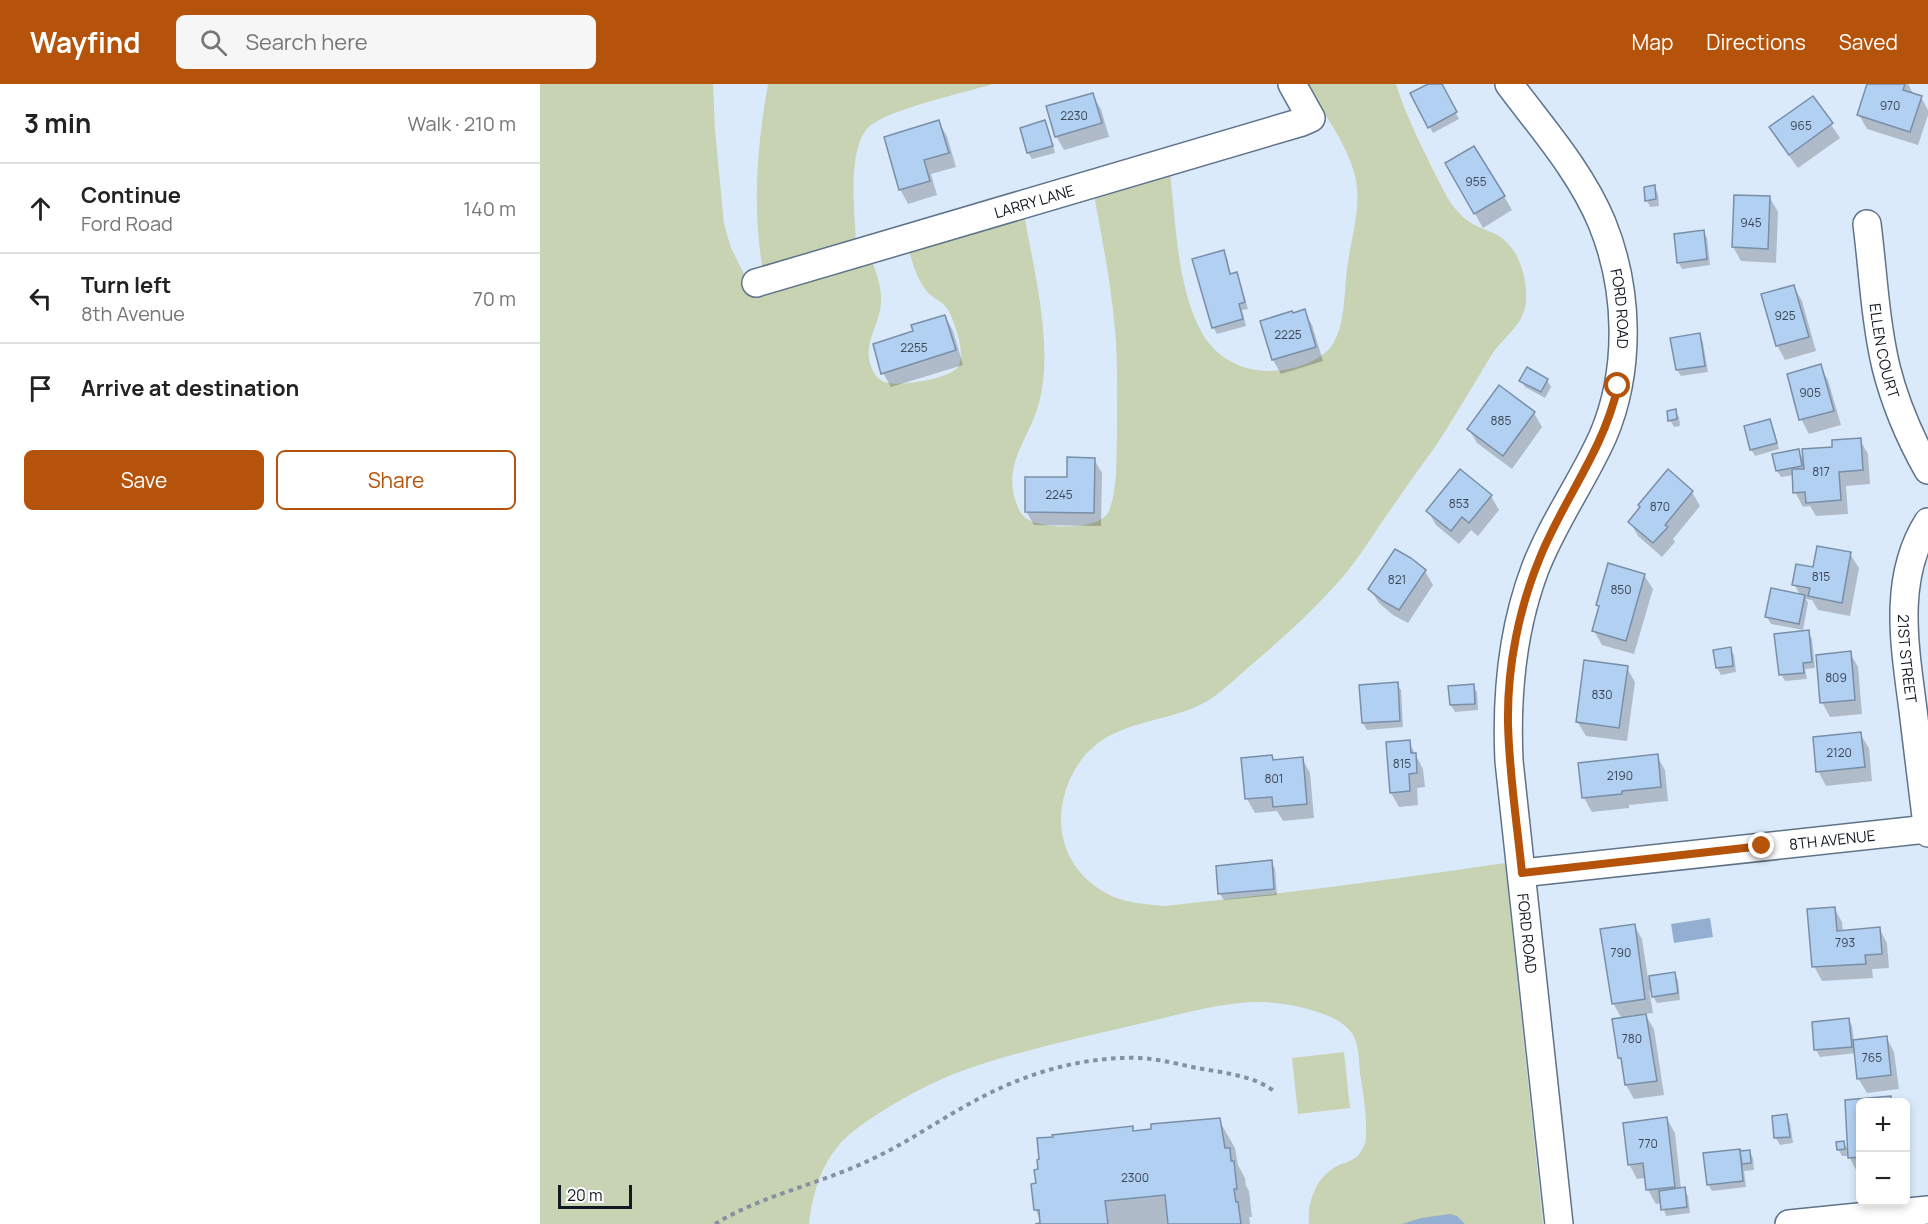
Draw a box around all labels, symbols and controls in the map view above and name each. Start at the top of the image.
search box [176,15,596,69]
text: Wayfind [30,23,140,61]
icon: search [197,26,230,59]
text: Search here [245,27,368,57]
text: Map [1632,28,1673,56]
text: Directions [1706,28,1806,56]
text: Saved [1839,28,1898,56]
house number: 970 [1880,97,1900,114]
text: 3 min [24,105,91,141]
house number: 2230 [1060,107,1088,124]
text: Walk · 210 m [408,110,516,137]
house number: 965 [1790,117,1812,134]
house number: 955 [1465,173,1487,190]
street label: LARRY LANE [992,179,1077,223]
text: Continue [81,180,181,210]
icon: ahead [24,192,57,225]
text: 140 m [463,195,516,222]
text: Ford Road [81,210,173,237]
house number: 945 [1740,214,1762,231]
street label: FORD ROAD [1606,267,1634,349]
text: Turn left [81,270,171,300]
icon: left [24,282,57,315]
text: 70 m [473,285,516,312]
text: 8th Avenue [81,300,185,327]
street label: ELLEN COURT [1865,302,1905,401]
house number: 925 [1774,307,1796,324]
house number: 2225 [1274,326,1302,343]
house number: 2255 [900,339,928,356]
icon: arrive [24,372,57,405]
route start [1604,372,1630,398]
text: Arrive at destination [81,373,299,403]
house number: 905 [1799,384,1821,401]
house number: 885 [1491,412,1511,429]
button: Save [24,450,264,510]
button: Share [276,450,516,510]
house number: 817 [1812,463,1830,480]
house number: 2245 [1045,486,1073,503]
house number: 853 [1449,495,1469,512]
house number: 870 [1650,498,1670,515]
house number: 815 [1812,568,1830,585]
house number: 821 [1388,571,1406,588]
house number: 850 [1610,581,1632,598]
street label: 21ST STREET [1893,614,1922,704]
house number: 809 [1825,669,1847,686]
house number: 830 [1592,686,1612,703]
house number: 2120 [1826,744,1852,761]
house number: 815 [1393,755,1411,772]
house number: 2190 [1607,767,1633,784]
house number: 801 [1265,770,1283,787]
street label: 8TH AVENUE [1788,824,1876,854]
route end [1748,832,1774,858]
street label: FORD ROAD [1513,892,1542,975]
house number: 793 [1835,934,1855,951]
house number: 790 [1611,944,1631,961]
house number: 780 [1622,1030,1642,1047]
house number: 765 [1862,1049,1882,1066]
map controls [1856,1098,1910,1206]
button: + [1856,1098,1910,1152]
house number: 770 [1638,1135,1658,1152]
button: − [1856,1152,1910,1206]
house number: 2300 [1121,1169,1149,1186]
scale bar [558,1182,632,1210]
text: 20 m [567,1184,603,1206]

